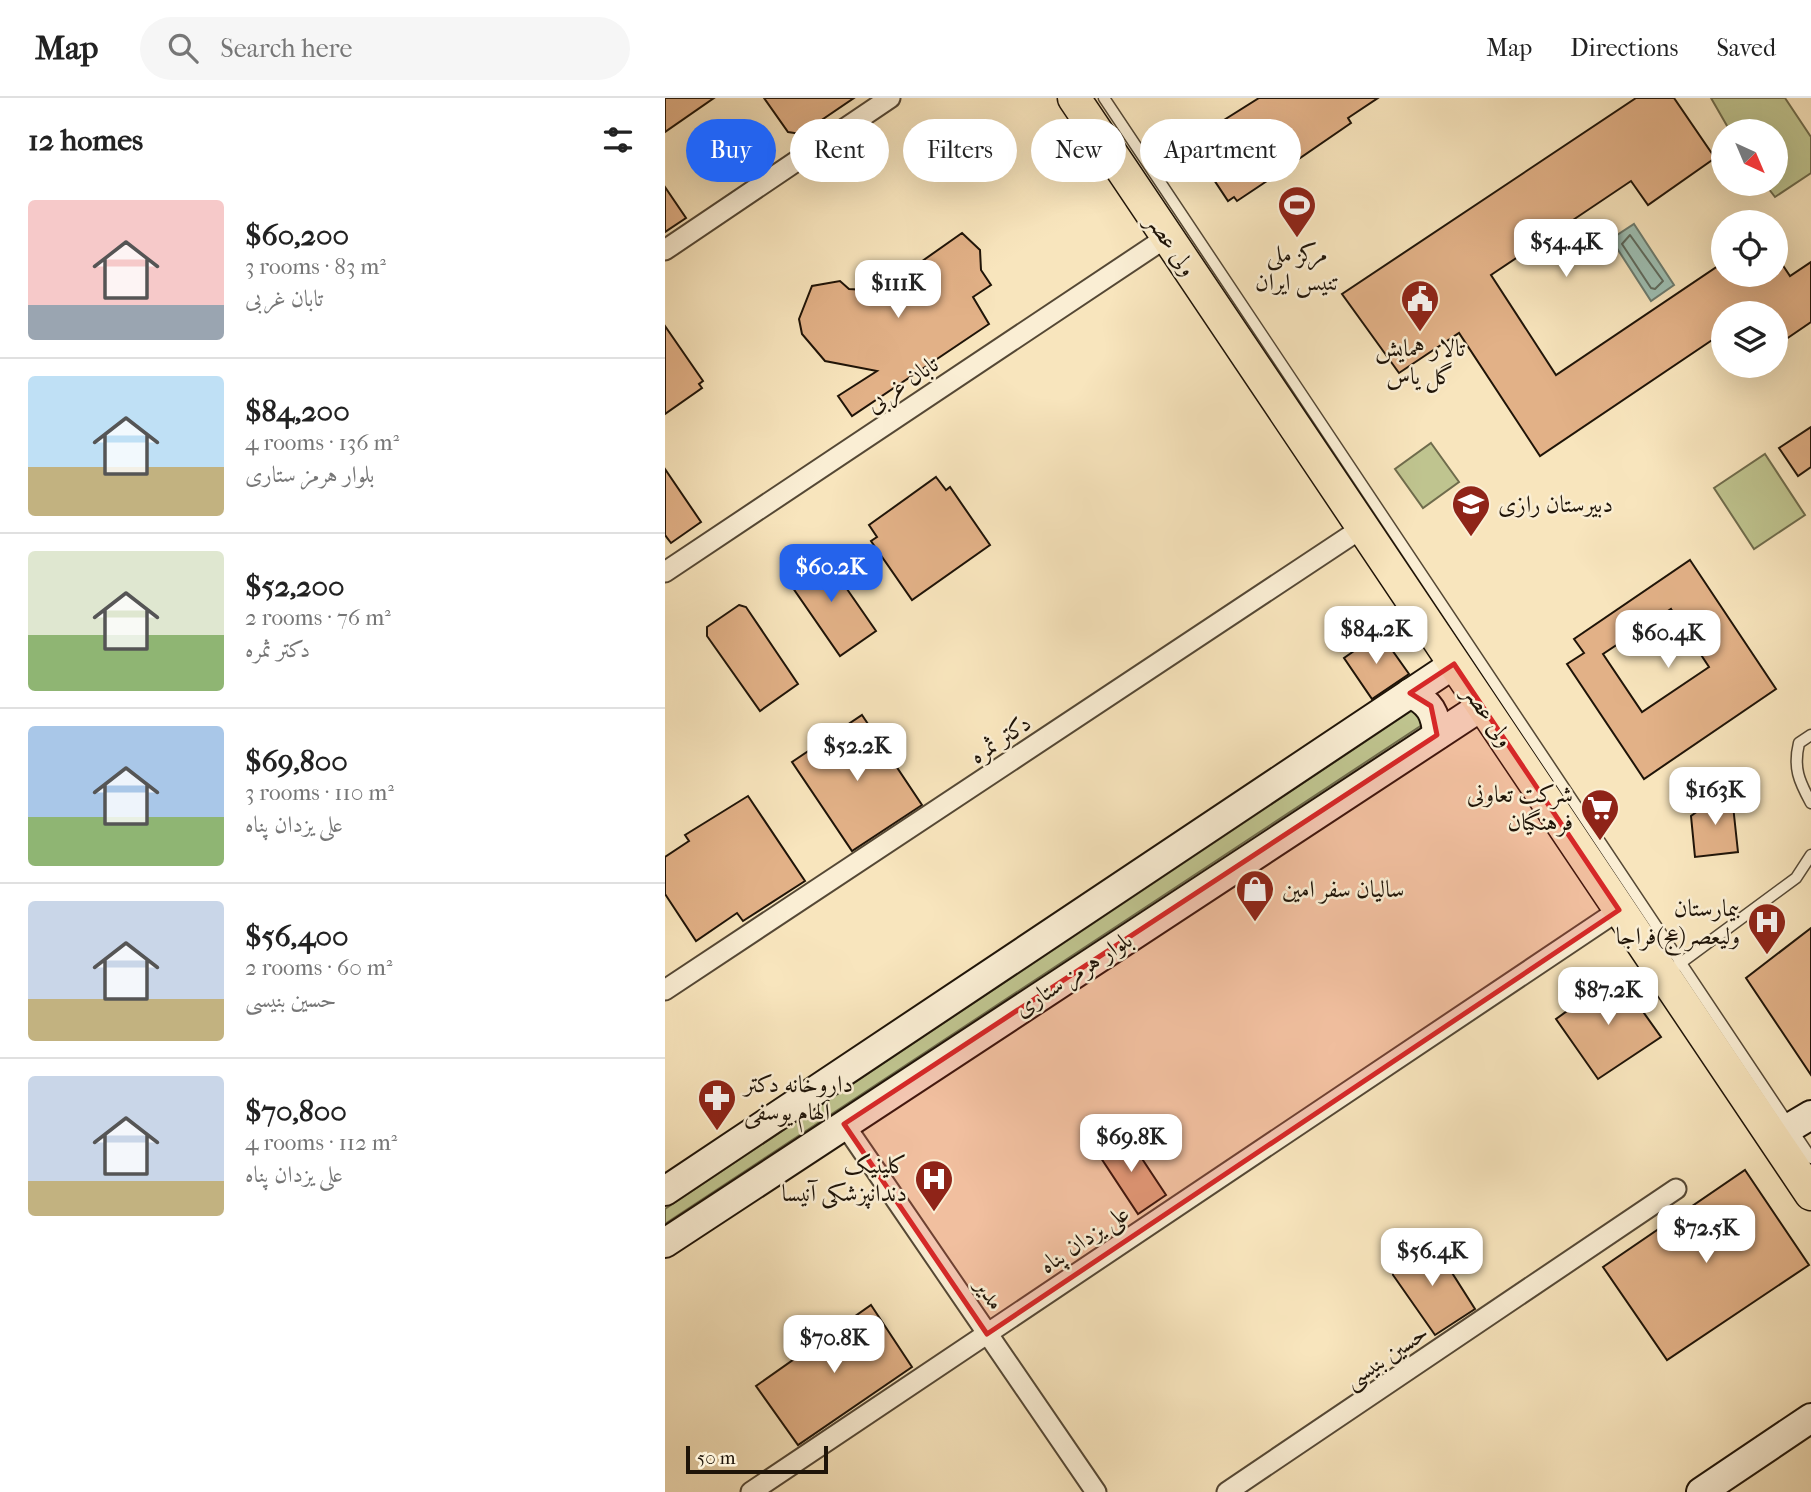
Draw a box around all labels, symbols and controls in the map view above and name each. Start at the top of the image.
search box [140,17,630,80]
text: Map [35,29,98,68]
icon: search [164,29,202,67]
text: Search here [220,33,352,64]
text: Map [1486,34,1532,62]
text: Directions [1570,34,1678,62]
text: Saved [1716,34,1776,62]
chip: Buy [686,119,776,182]
chip: Rent [790,119,889,182]
chip: Filters [903,119,1017,182]
chip: New [1031,119,1126,182]
chip: Apartment [1140,119,1301,182]
north arrow [1711,119,1789,196]
map controls [1711,119,1788,378]
icon: filters [599,121,637,159]
text: 12 homes [28,123,143,158]
sports icon: مرکز ملی تنیس ایران [1276,184,1318,239]
street label: ولی عصر [1138,206,1203,283]
button: locate [1711,210,1788,287]
text: $60,200 [245,218,349,253]
pin: $54.4K [1509,220,1623,279]
icon: home [84,228,168,312]
text: $54.4K [1530,228,1602,255]
place label: مرکز ملی تنیس ایران [1255,240,1339,298]
text: 3 rooms · 83 m² [245,253,386,280]
pin: $111K [849,260,947,320]
text: $111K [871,269,925,296]
public building icon: تالار همایش گل یاس [1399,278,1441,333]
text: تابان غربی [245,285,323,312]
button: layers [1711,301,1788,378]
place label: تالار همایش گل یاس [1375,334,1465,393]
street label: تابان غربی [860,349,946,421]
text: $84,200 [245,394,350,429]
icon: home [84,404,168,488]
text: 4 rooms · 136 m² [245,429,399,456]
text: بلوار هرمز ستاری [245,461,374,488]
school or university icon: دبیرستان رازی [1450,483,1492,538]
place label: دبیرستان رازی [1498,490,1613,518]
pin: $60.2K [774,545,888,604]
text: $60.2K [796,553,866,580]
text: $52,200 [245,569,345,604]
icon: home [84,579,168,663]
text: 2 rooms · 76 m² [245,604,391,631]
pin: $84.2K [1319,606,1433,666]
pin: $60.4K [1611,610,1725,670]
text: $84.2K [1340,615,1412,642]
text: $60.4K [1631,619,1705,646]
text: دکتر ثمره [245,636,310,663]
street label: ولی عصر [1455,677,1520,754]
street label: دکتر ثمره [964,708,1037,770]
pin: $52.2K [800,724,914,783]
text: $52.2K [823,732,891,759]
text: $69,800 [245,744,348,779]
icon: home [84,754,168,838]
pin: $163K [1666,768,1764,827]
text: $163K [1685,776,1745,803]
text: 3 rooms · 110 m² [245,779,394,806]
place label: شرکت تعاونی فرهنگیان [1467,780,1573,837]
supermarket icon: شرکت تعاونی فرهنگیان [1579,787,1621,842]
text: علی یزدان پناه [245,811,343,838]
shop icon: سالیان سفر امین [1234,868,1276,923]
place label: سالیان سفر امین [1282,875,1404,904]
place label: بیمارستان ولیعصر(عج)فراجا [1616,894,1740,956]
hospital icon: بیمارستان ولیعصر(عج)فراجا [1746,901,1788,956]
text: $56,400 [245,919,349,954]
street label: بلوار هرمز ستاری [1009,925,1139,1025]
icon: home [84,929,168,1013]
text: 2 rooms · 60 m² [245,954,392,981]
pin: $87.2K [1551,968,1665,1027]
text: $87.2K [1574,976,1642,1003]
text: حسین بنیسی [245,986,336,1013]
place label: داروخانه دکتر الهام یوسفی [741,1070,853,1133]
pharmacy icon: داروخانه دکتر الهام یوسفی [696,1077,738,1132]
text: $70,800 [245,1094,347,1129]
icon: home [84,1104,168,1188]
pin: $69.8K [1074,1114,1188,1174]
text: $69.8K [1096,1123,1166,1150]
text: 4 rooms · 112 m² [245,1129,397,1156]
place label: کلینیک دندانپزشکی آنیسا [782,1151,907,1209]
hospital icon: کلینیک دندانپزشکی آنیسا [913,1158,955,1213]
text: علی یزدان پناه [245,1161,343,1188]
street label: علی یزدان پناه [1034,1199,1136,1282]
pin: $72.5K [1649,1206,1763,1265]
text: $72.5K [1673,1214,1739,1241]
pin: $56.4K [1375,1228,1489,1288]
text: $56.4K [1397,1237,1467,1264]
street label: مدیر [968,1270,1011,1315]
pin: $70.8K [777,1316,891,1375]
street label: حسین بنیسی [1339,1318,1435,1397]
text: $70.8K [799,1324,869,1351]
scale bar [686,1443,828,1475]
text: 50 m [697,1447,736,1469]

